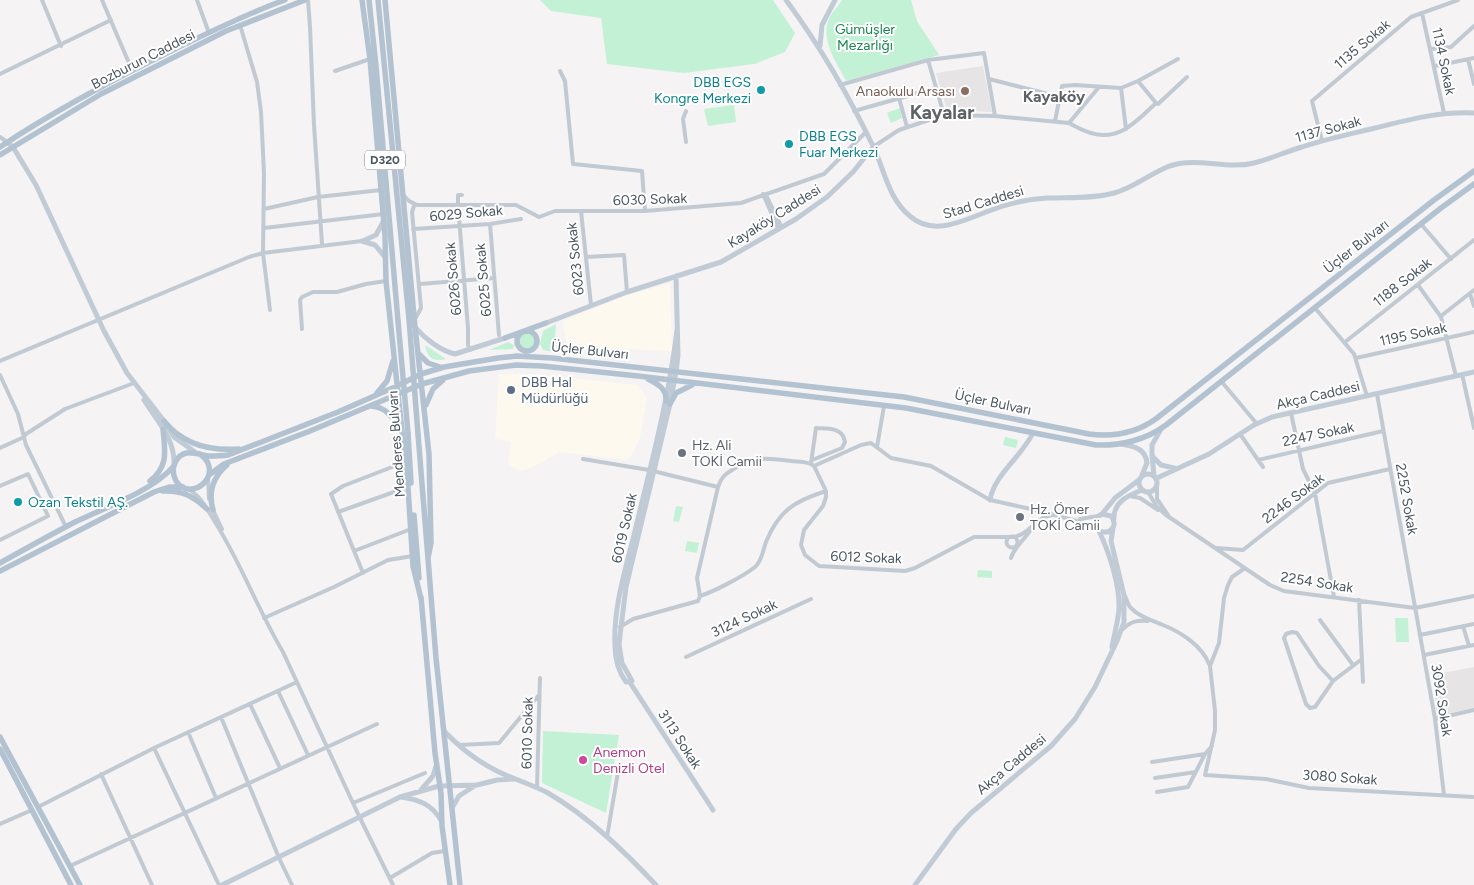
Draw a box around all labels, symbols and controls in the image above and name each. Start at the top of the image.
street label: 1135 Sokak [1331,16,1394,73]
park label: Gümüşler Mezarlığı [835,21,895,54]
street label: Bozburun Caddesi [88,26,198,93]
street label: 1134 Sokak [1428,26,1459,97]
place label: DBB EGS Kongre Merkezi [654,74,751,107]
place label: Anaokulu Arsası [856,83,955,100]
marker: DBB EGS Kongre Merkezi [755,84,767,96]
marker: Anaokulu Arsası [959,85,971,97]
district label: Kayaköy [1023,87,1086,106]
district label: Kayalar [910,101,974,124]
street label: 1137 Sokak [1293,112,1363,146]
place label: DBB EGS Fuar Merkezi [799,128,878,161]
marker: DBB EGS Fuar Merkezi [783,138,795,150]
road number: D320 [365,150,405,170]
street label: Kayaköy Caddesi [725,181,824,252]
street label: Stad Caddesi [941,182,1026,223]
street label: 6030 Sokak [613,190,688,209]
street label: 6029 Sokak [429,202,504,225]
street label: Üçler Bulvarı [1320,216,1392,277]
street label: 6023 Sokak [563,222,588,296]
street label: 6026 Sokak [442,241,465,316]
street label: 6025 Sokak [472,242,495,317]
street label: 1188 Sokak [1370,254,1435,310]
street label: 1195 Sokak [1378,319,1448,350]
street label: Üçler Bulvarı [550,338,630,363]
place label: DBB Hal Müdürlüğü [521,374,588,407]
street label: Akça Caddesi [1275,378,1362,413]
marker: DBB Hal Müdürlüğü [505,384,517,396]
street label: Üçler Bulvarı [953,386,1033,419]
street label: Menderes Bulvarı [384,390,409,498]
street label: 2247 Sokak [1281,419,1356,450]
place label: Hz. Ali TOKİ Camii [692,437,762,470]
marker: Hz. Ali TOKİ Camii [676,447,688,459]
street label: 2252 Sokak [1392,462,1421,536]
street label: 2246 Sokak [1259,470,1328,527]
street label: 6019 Sokak [608,491,641,565]
place label: Ozan Tekstil AŞ. [28,494,128,511]
marker: Ozan Tekstil AŞ. [12,496,24,508]
place label: Hz. Ömer TOKİ Camii [1030,501,1100,534]
marker: Hz. Ömer TOKİ Camii [1014,511,1026,523]
street label: 6012 Sokak [830,548,902,567]
street label: 2254 Sokak [1279,568,1355,597]
street label: 3124 Sokak [709,596,780,641]
street label: 3092 Sokak [1427,663,1456,738]
street label: 6010 Sokak [518,696,537,769]
street label: 3113 Sokak [654,706,705,772]
street label: Akça Caddesi [973,730,1049,798]
place label: Anemon Denizli Otel [593,744,665,777]
marker: Anemon Denizli Otel [577,754,589,766]
street label: 3080 Sokak [1302,766,1378,789]

